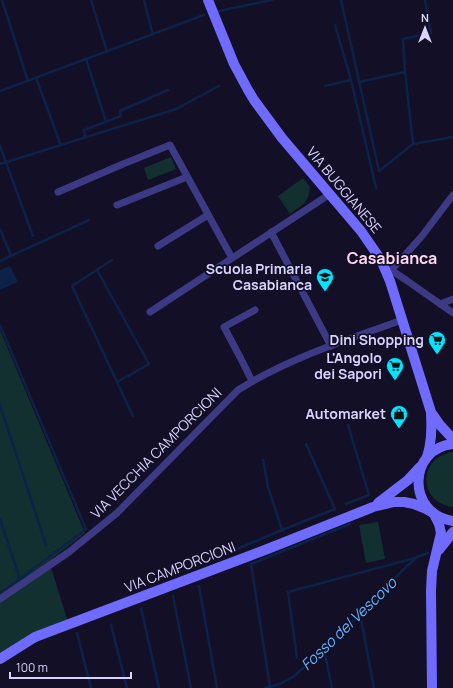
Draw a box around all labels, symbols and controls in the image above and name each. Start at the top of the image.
north arrow [405,8,445,48]
text: N [421,10,429,25]
street label: VIA BUGGIANESE [303,142,386,237]
district label: Casabianca [347,247,437,269]
place label: Scuola Primaria Casabianca [206,259,312,294]
school or university icon: Scuola Primaria Casabianca [315,267,335,292]
place label: Dini Shopping [330,330,424,349]
supermarket icon: Dini Shopping [427,330,447,355]
place label: L'Angolo dei Sapori [314,348,382,383]
supermarket icon: L'Angolo dei Sapori [385,356,405,381]
street label: VIA VECCHIA CAMPORCIONI [86,383,225,522]
place label: Automarket [305,404,386,423]
shop icon: Automarket [389,404,409,429]
street label: VIA CAMPORCIONI [122,537,238,596]
water label: Fosso del Vescovo [296,572,402,675]
scale bar [10,654,131,680]
text: 100 m [16,659,48,676]

